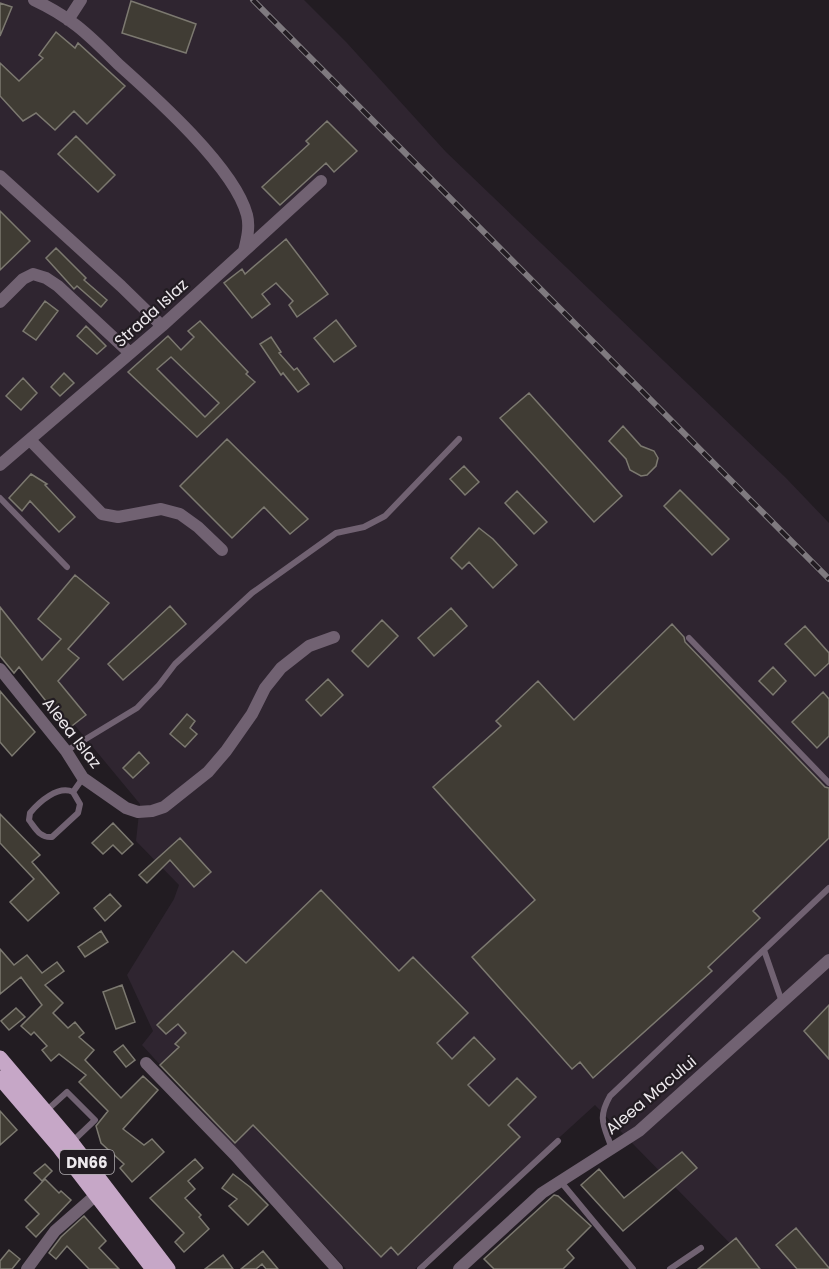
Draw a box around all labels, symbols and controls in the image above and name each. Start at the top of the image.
street label: Strada Islaz [109,274,193,352]
street label: Aleea Islaz [37,693,107,773]
street label: Aleea Macului [601,1050,701,1140]
road number: DN66 [60,1150,114,1174]

